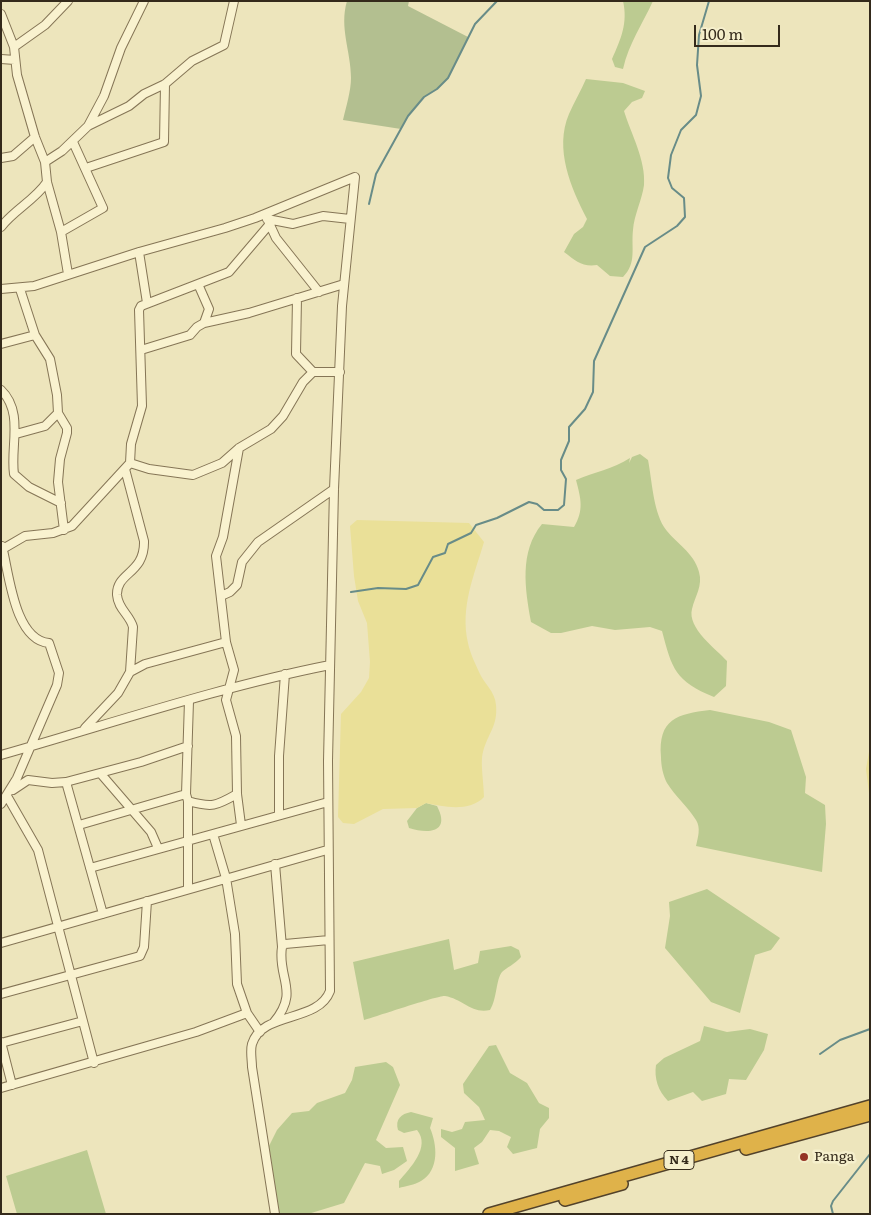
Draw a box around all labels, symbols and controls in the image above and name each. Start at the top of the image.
scale bar [696,15,782,47]
text: 100 m [702,22,743,45]
place label: Panga [814,1149,854,1165]
road number: N 4 [664,1150,694,1170]
marker: Panga [798,1151,810,1163]

